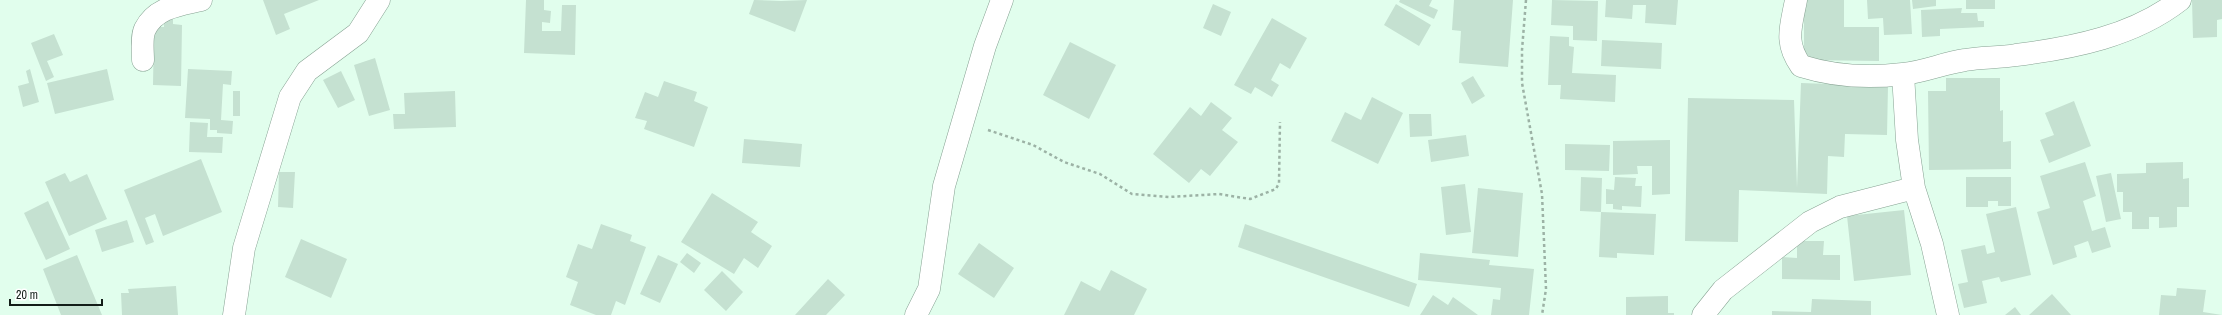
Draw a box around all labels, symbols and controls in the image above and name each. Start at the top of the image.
scale bar [10,281,102,307]
text: 20 m [16,287,38,303]

